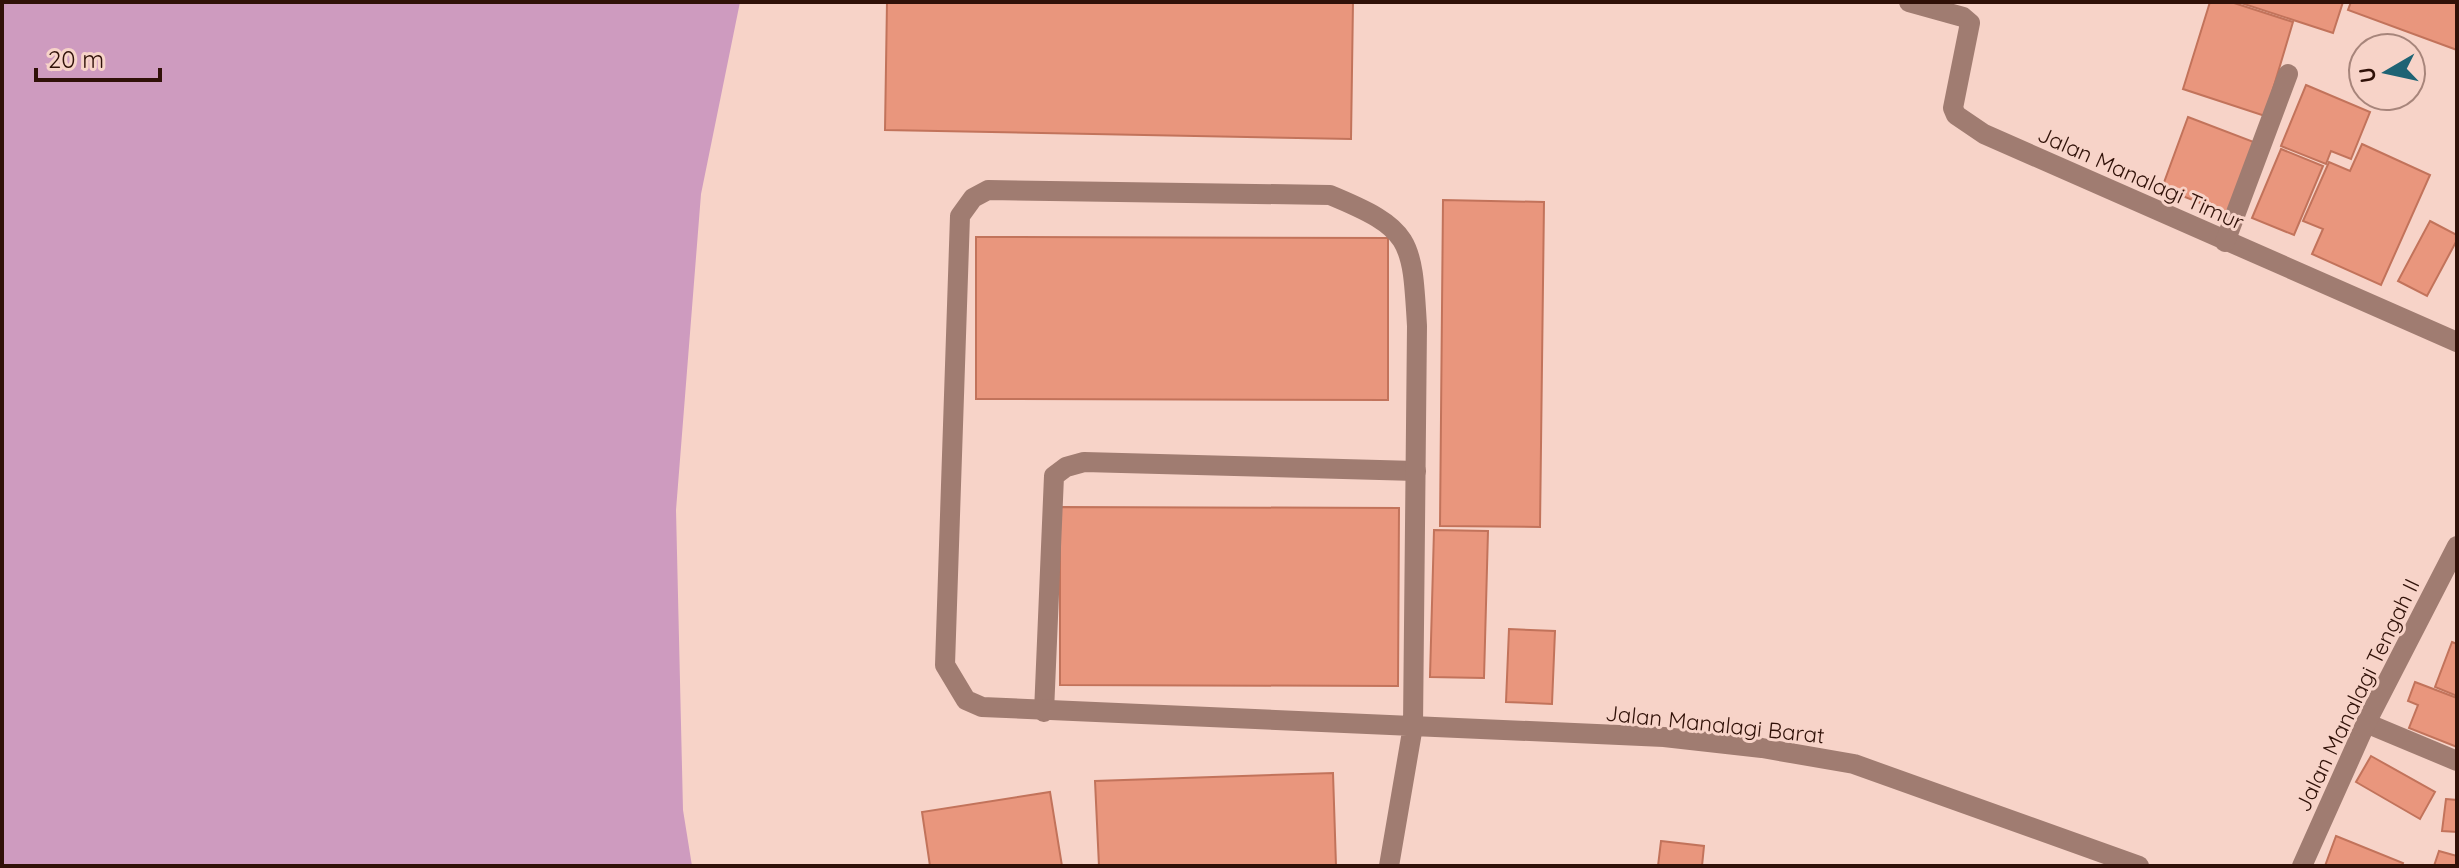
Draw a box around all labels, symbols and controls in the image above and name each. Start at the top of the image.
scale bar [36,32,160,82]
north arrow [2347,32,2427,112]
text: 20 m [48,44,104,74]
text: U [2352,65,2382,85]
street label: Jalan Manalagi Timur [2034,120,2249,236]
street label: Jalan Manalagi Tengah II [2288,574,2426,816]
street label: Jalan Manalagi Barat [1604,699,1826,749]

